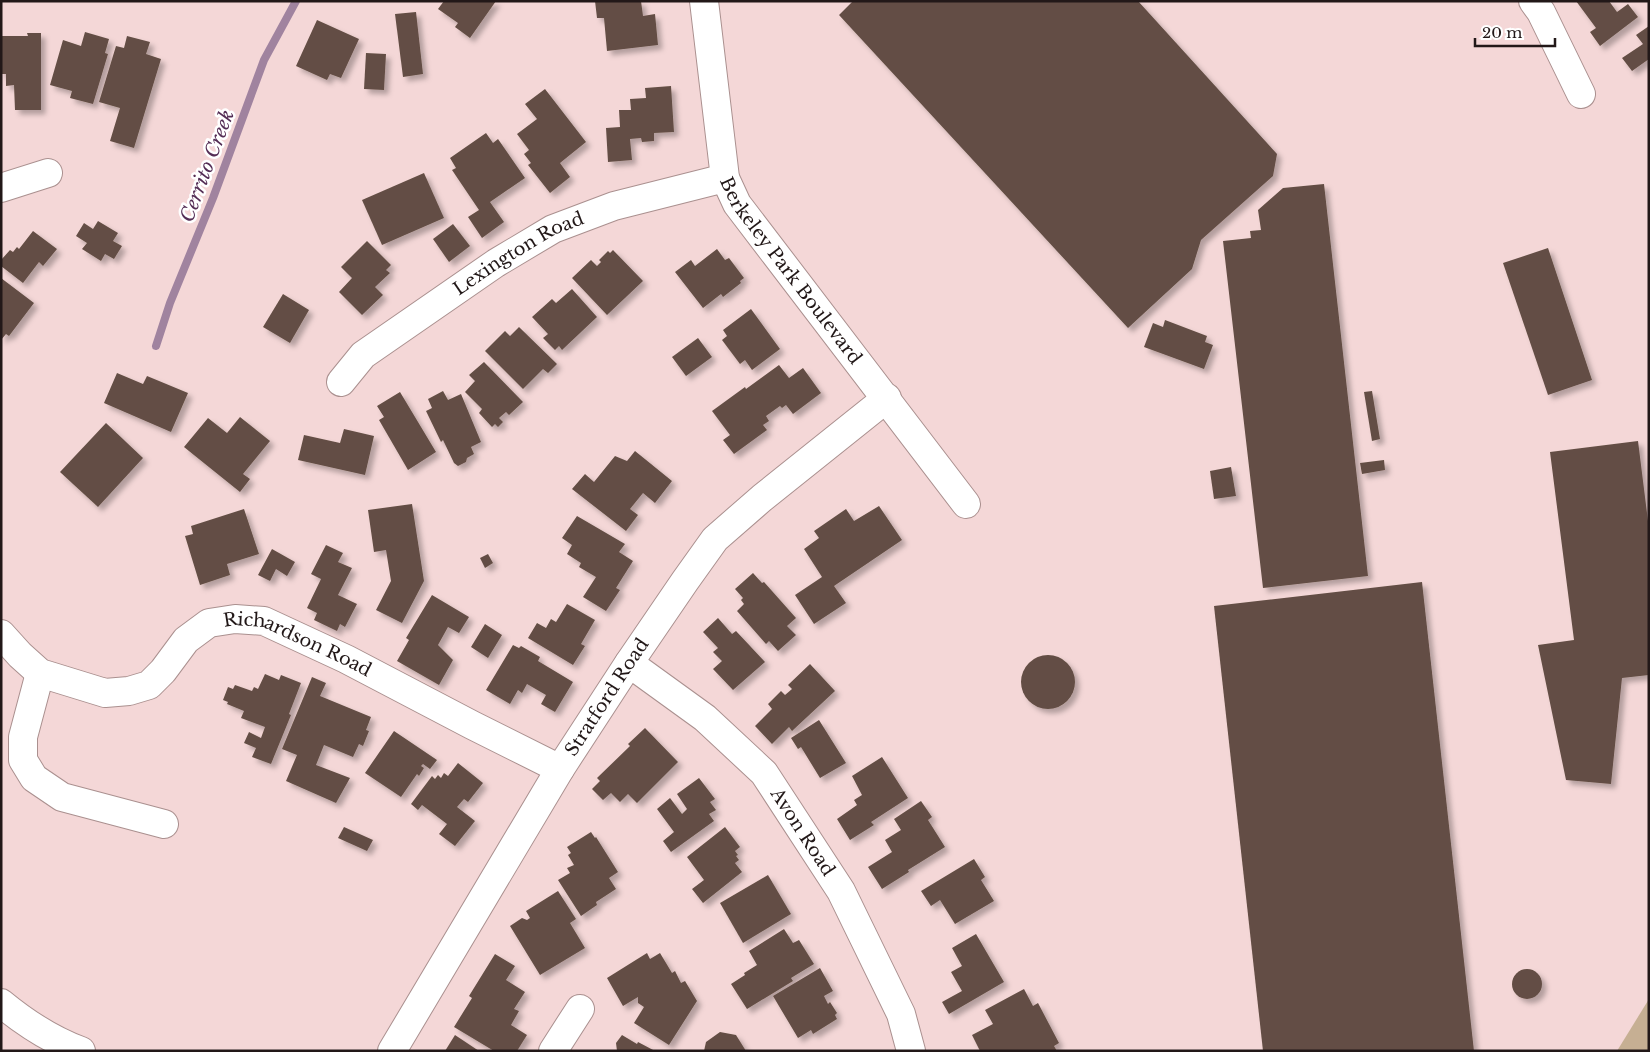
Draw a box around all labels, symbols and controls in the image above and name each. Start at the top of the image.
scale bar [1475,15,1555,47]
text: 20 m [1482,23,1522,42]
water label: Cerrito Creek [175,107,239,225]
street label: Berkeley Park Boulevard [715,173,866,369]
street label: Lexington Road [449,207,587,300]
street label: Richardson Road [222,608,375,681]
street label: Stratford Road [560,634,654,760]
street label: Avon Road [765,783,839,880]

